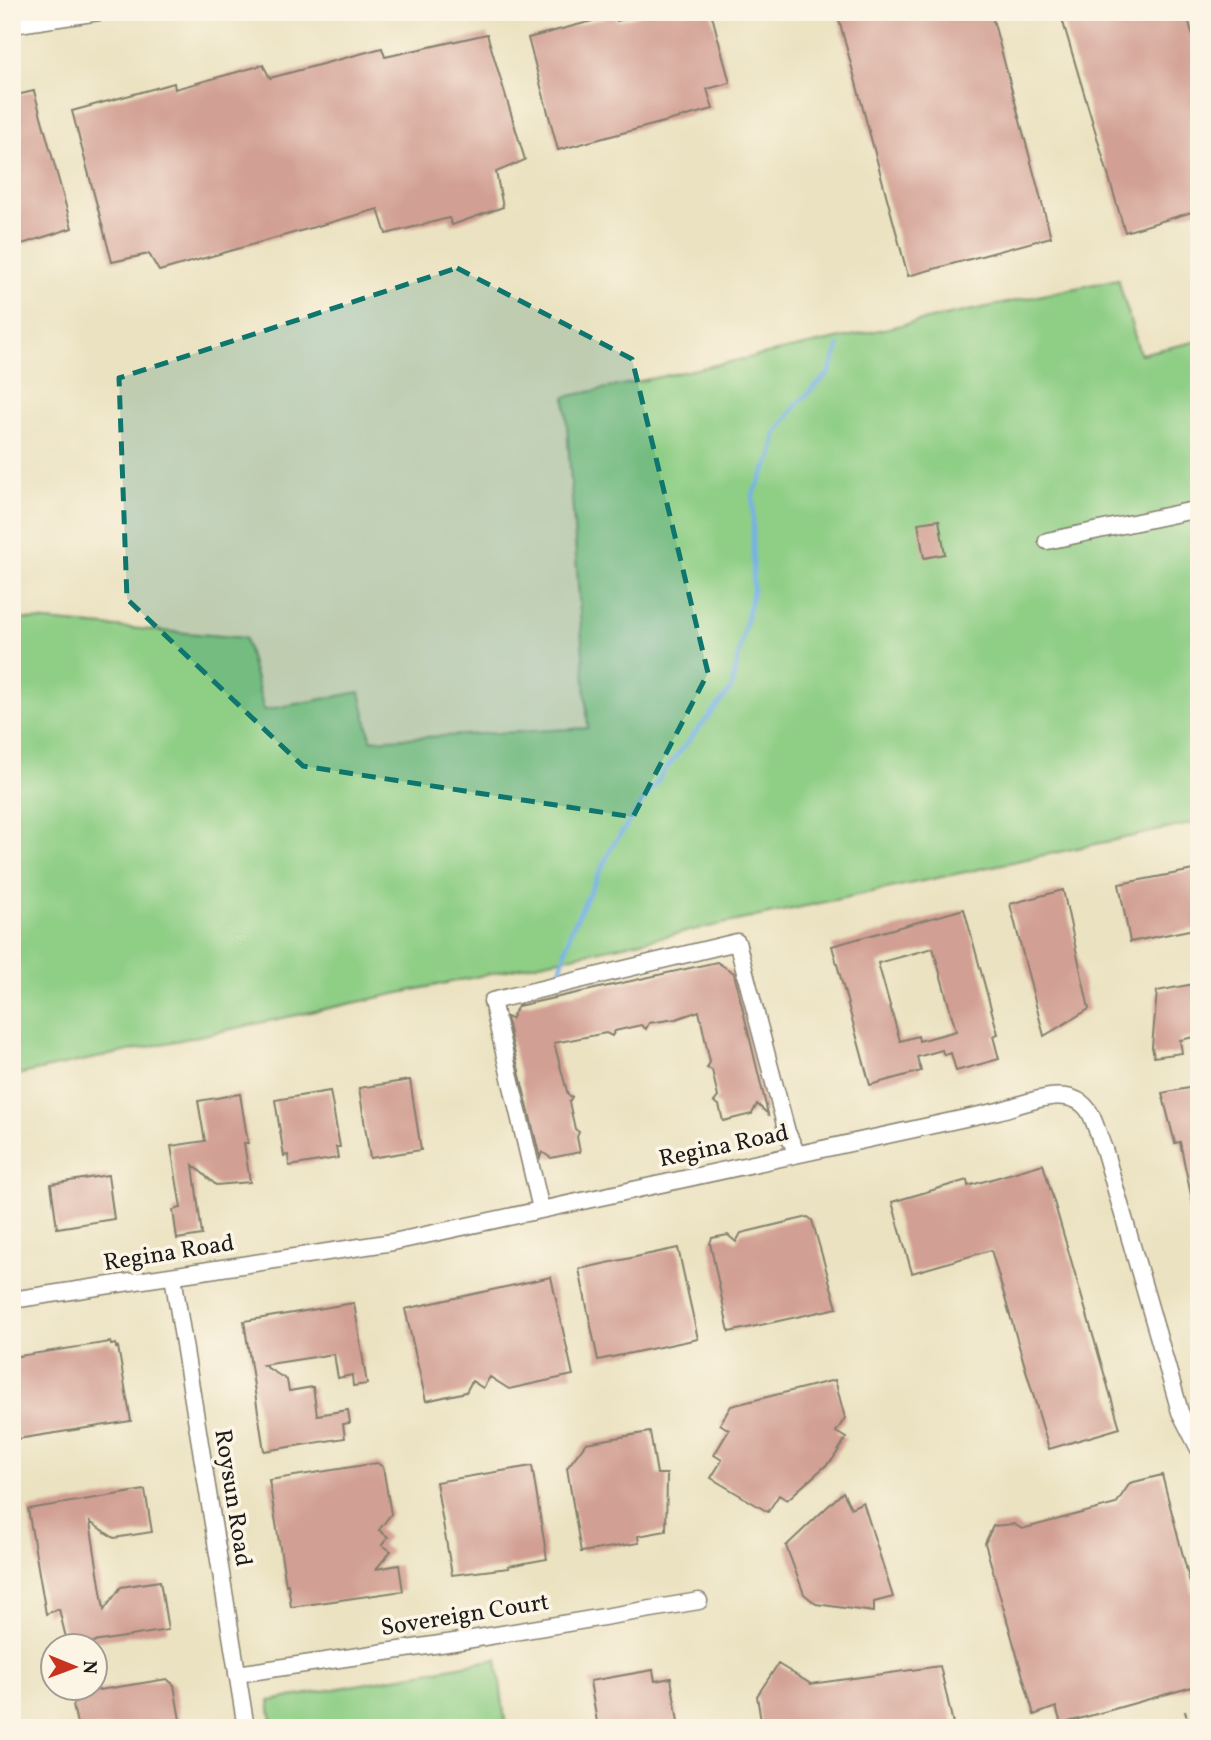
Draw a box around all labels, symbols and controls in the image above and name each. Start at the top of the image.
street label: Regina Road [656,1117,792,1177]
street label: Regina Road [101,1227,237,1281]
street label: Roysun Road [204,1427,260,1569]
street label: Sovereign Court [378,1586,552,1646]
north arrow [38,1632,108,1702]
text: N [76,1660,102,1675]

